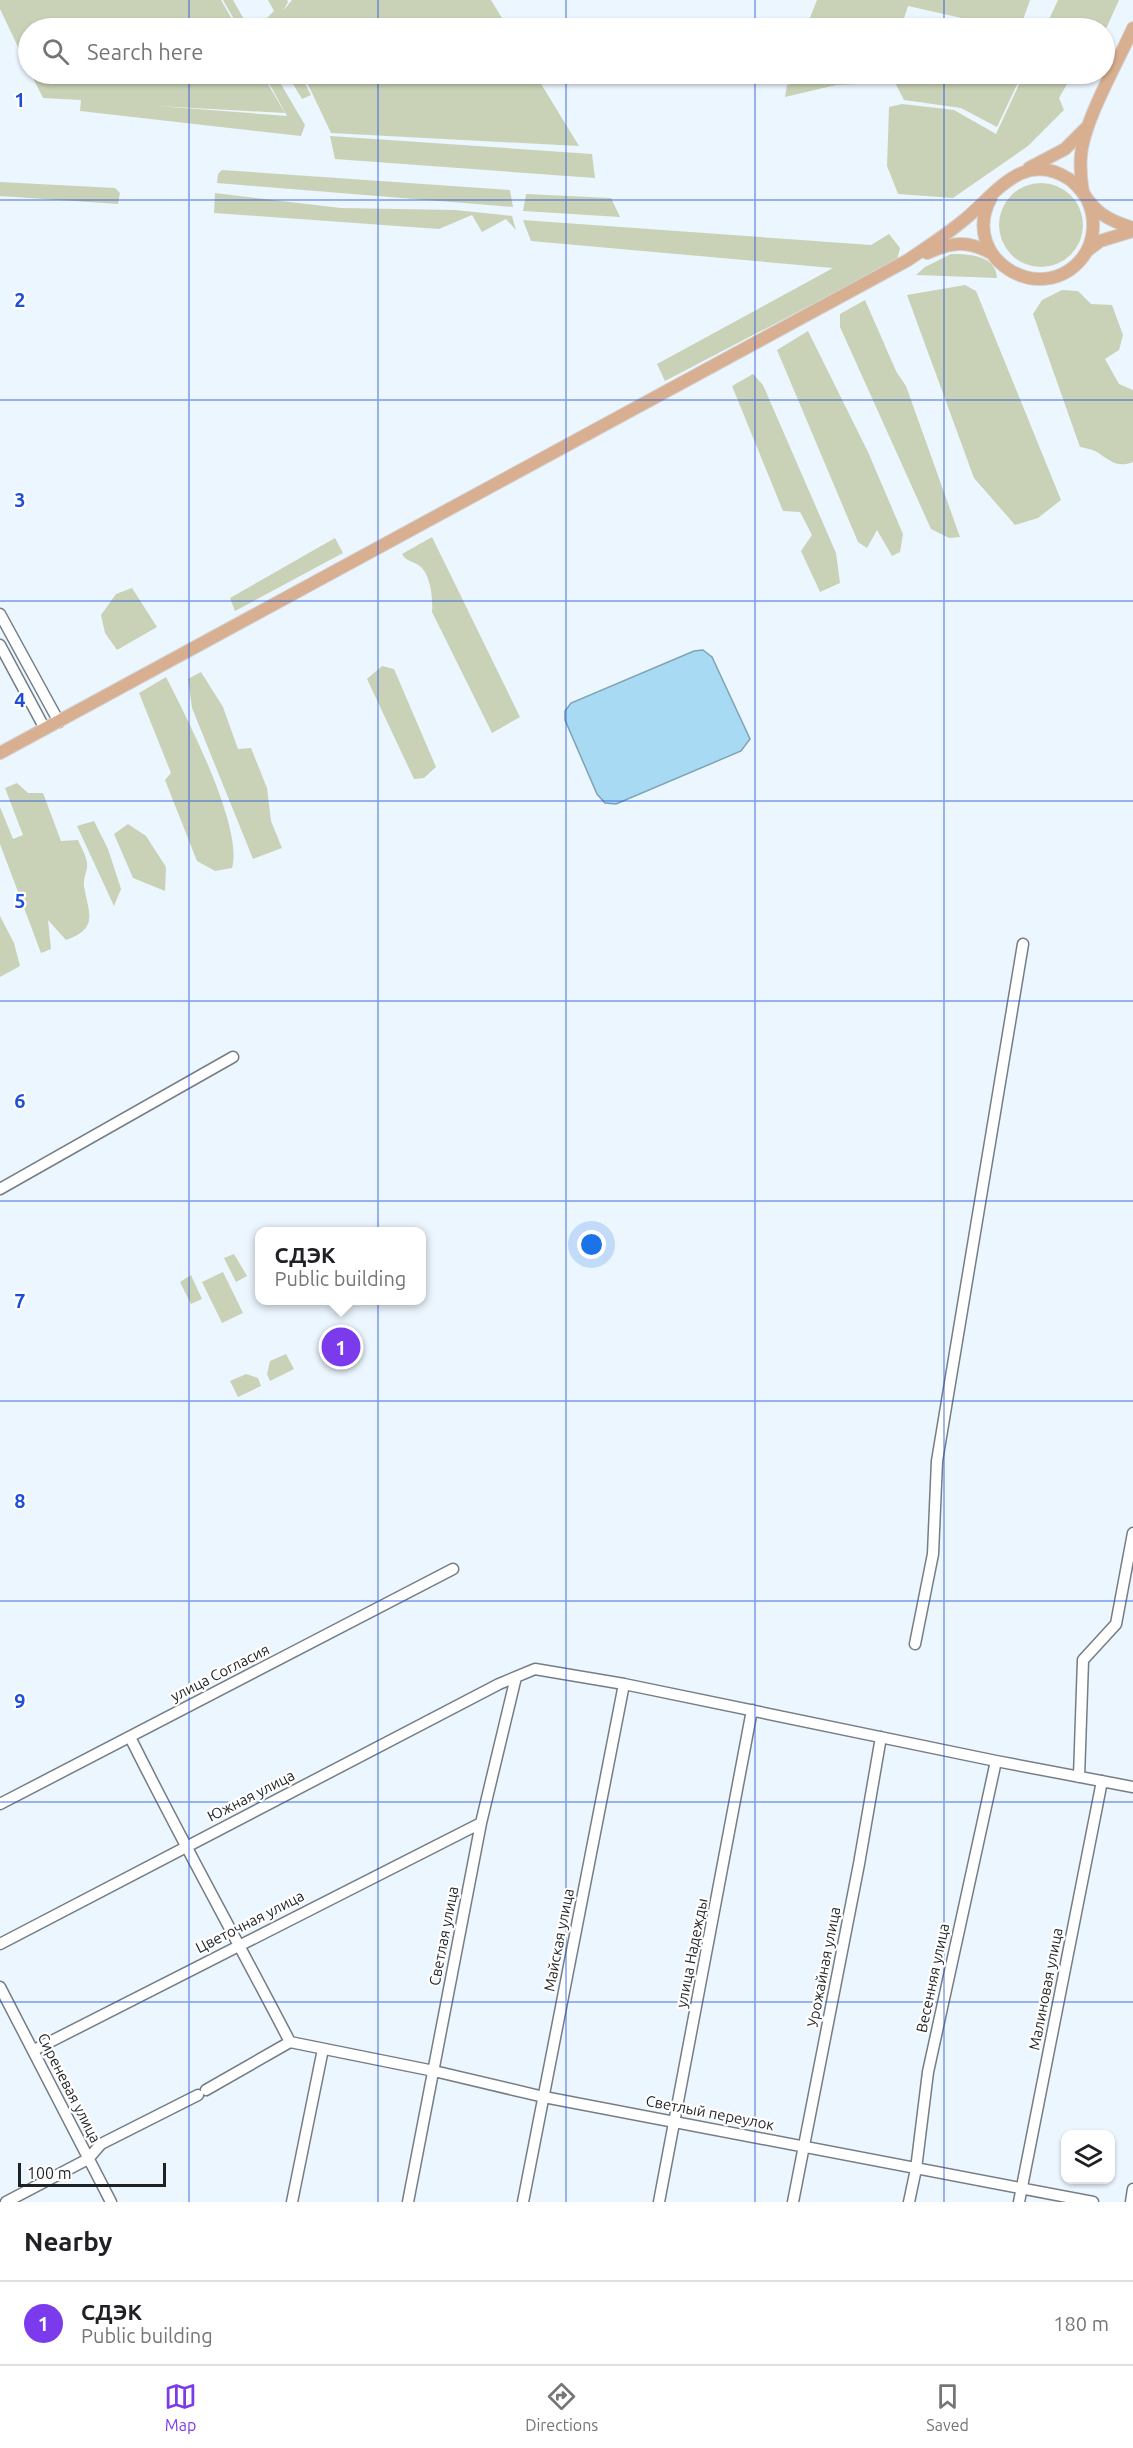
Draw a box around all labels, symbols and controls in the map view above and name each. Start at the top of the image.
search box [18,18,1115,84]
icon: search [39,35,72,68]
text: Search here [87,39,203,64]
text: 1 [14,88,26,111]
text: 2 [14,288,26,311]
text: 3 [14,488,26,511]
text: 4 [14,688,26,711]
text: 5 [14,889,26,912]
text: 6 [14,1089,26,1112]
popup [255,1227,426,1305]
your location [577,1230,606,1259]
text: СДЭК [275,1242,336,1267]
text: Public building [275,1267,406,1290]
text: 7 [14,1289,26,1312]
pin: 1 [322,1324,360,1370]
text: 8 [14,1489,26,1512]
street label: улица Согласия [168,1640,272,1705]
text: 9 [14,1689,26,1712]
street label: Южная улица [204,1766,297,1825]
street label: Светлая улица [426,1885,461,1987]
street label: Цветочная улица [193,1887,307,1956]
street label: Майская улица [540,1887,577,1993]
street label: улица Надежды [673,1897,710,2009]
street label: Урожайная улица [803,1905,844,2029]
street label: Весенняя улица [913,1922,952,2034]
street label: Малиновая улица [1025,1926,1066,2052]
street label: Сиреневая улица [34,2030,104,2145]
street label: Светлый переулок [644,2092,776,2133]
map controls [1061,2130,1115,2184]
button: layers [1061,2130,1115,2184]
scale bar [18,2160,166,2188]
text: 100 m [27,2164,72,2182]
text: Nearby [24,2227,112,2256]
text: СДЭК [81,2299,142,2324]
text: 1 [38,2312,49,2335]
text: 180 m [1053,2312,1109,2335]
text: Public building [81,2324,213,2347]
tab: Map [164,2380,197,2434]
tab: Directions [525,2380,598,2434]
tab: Saved [926,2380,969,2434]

